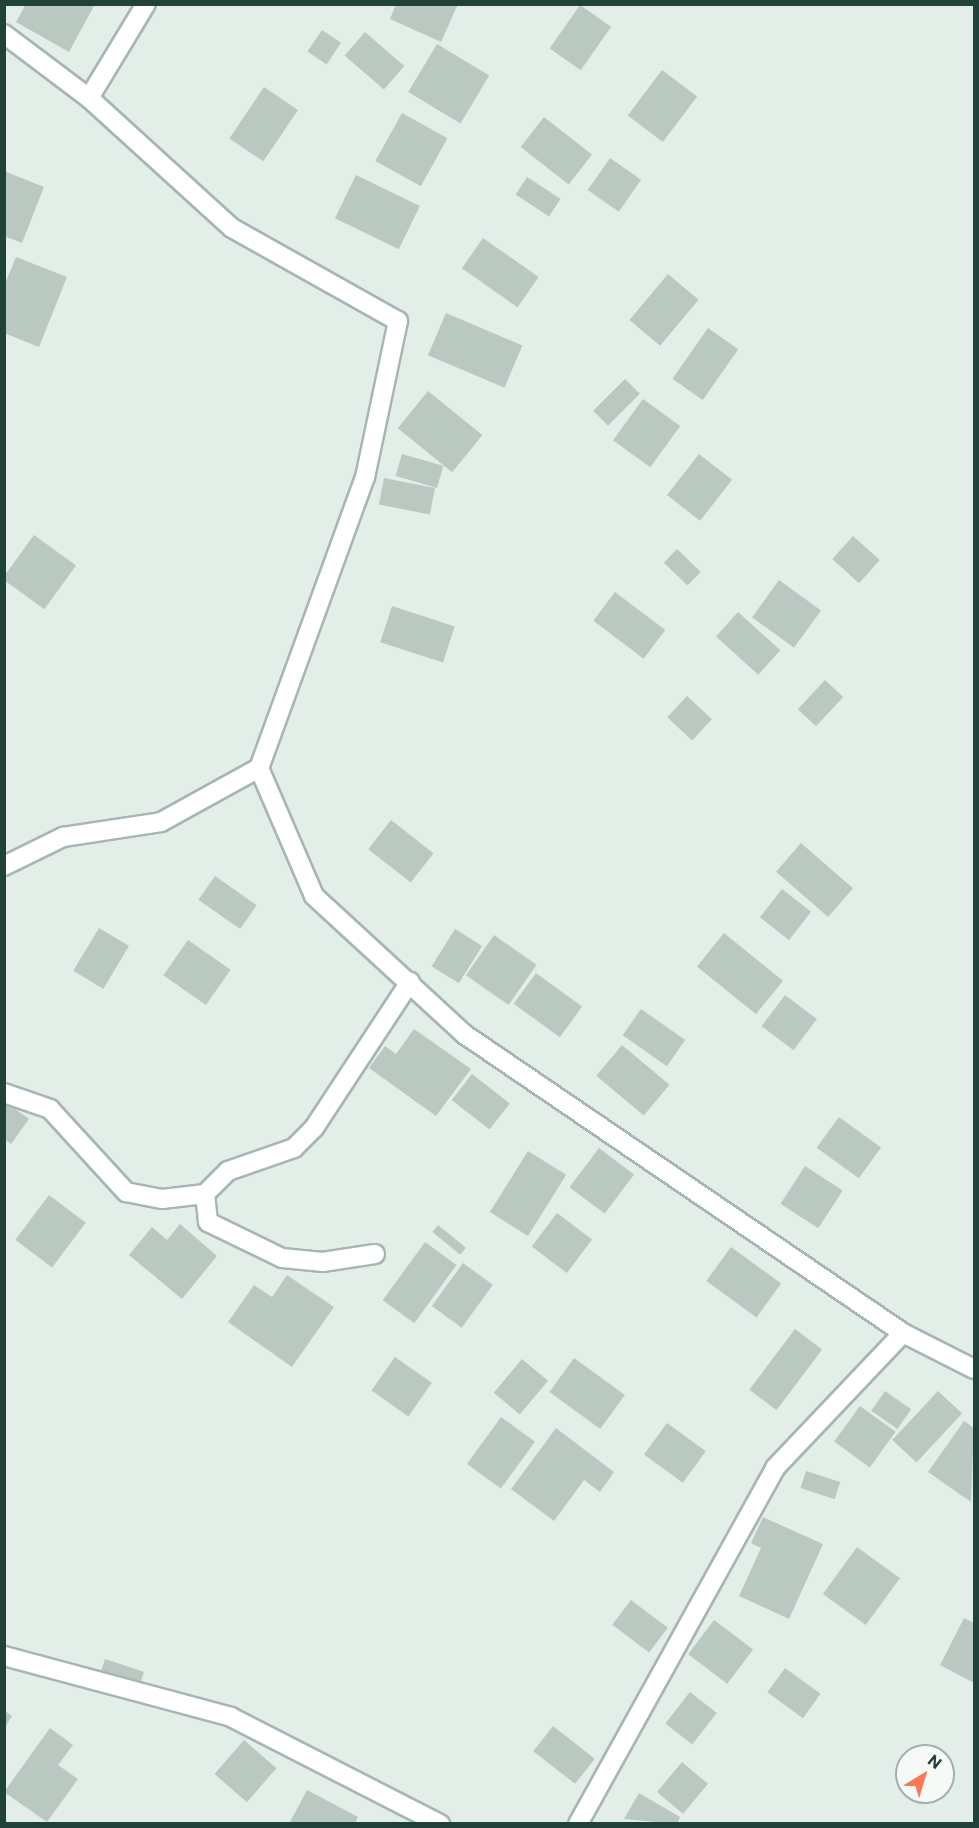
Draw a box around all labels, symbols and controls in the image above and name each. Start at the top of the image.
north arrow [895,1744,955,1804]
text: N [925,1750,946,1772]

